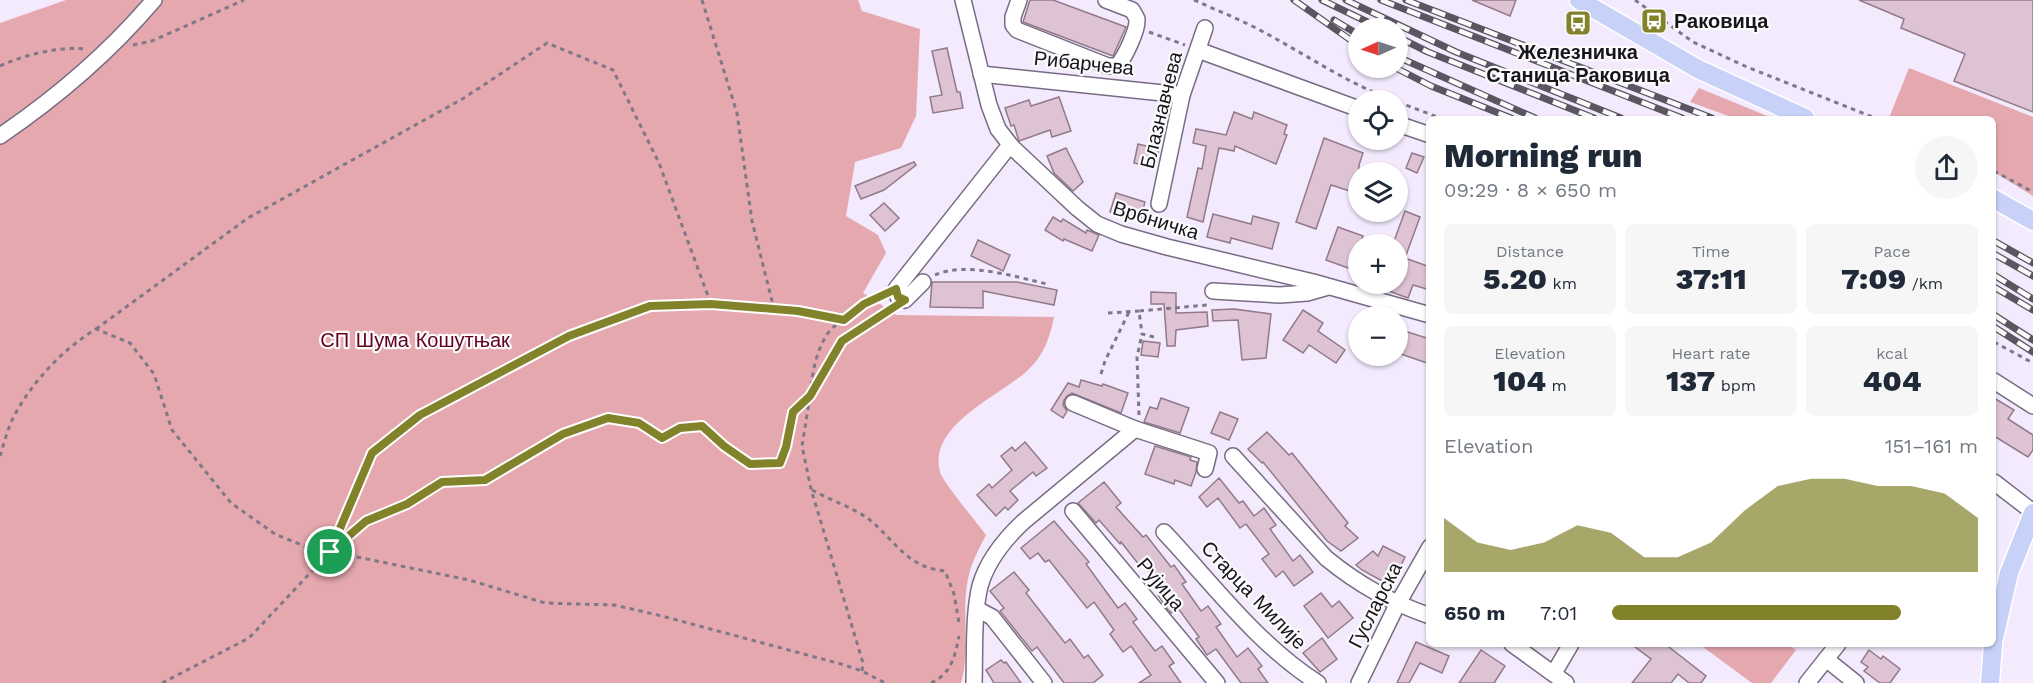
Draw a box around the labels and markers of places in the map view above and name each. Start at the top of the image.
bus stop icon: Раковица [1639,6,1669,36]
bus stop icon: Железничка Станица Раковица [1563,8,1593,38]
place label: Раковица [1674,9,1769,33]
place label: Железничка Станица Раковица [1486,40,1671,87]
pin [304,526,355,577]

